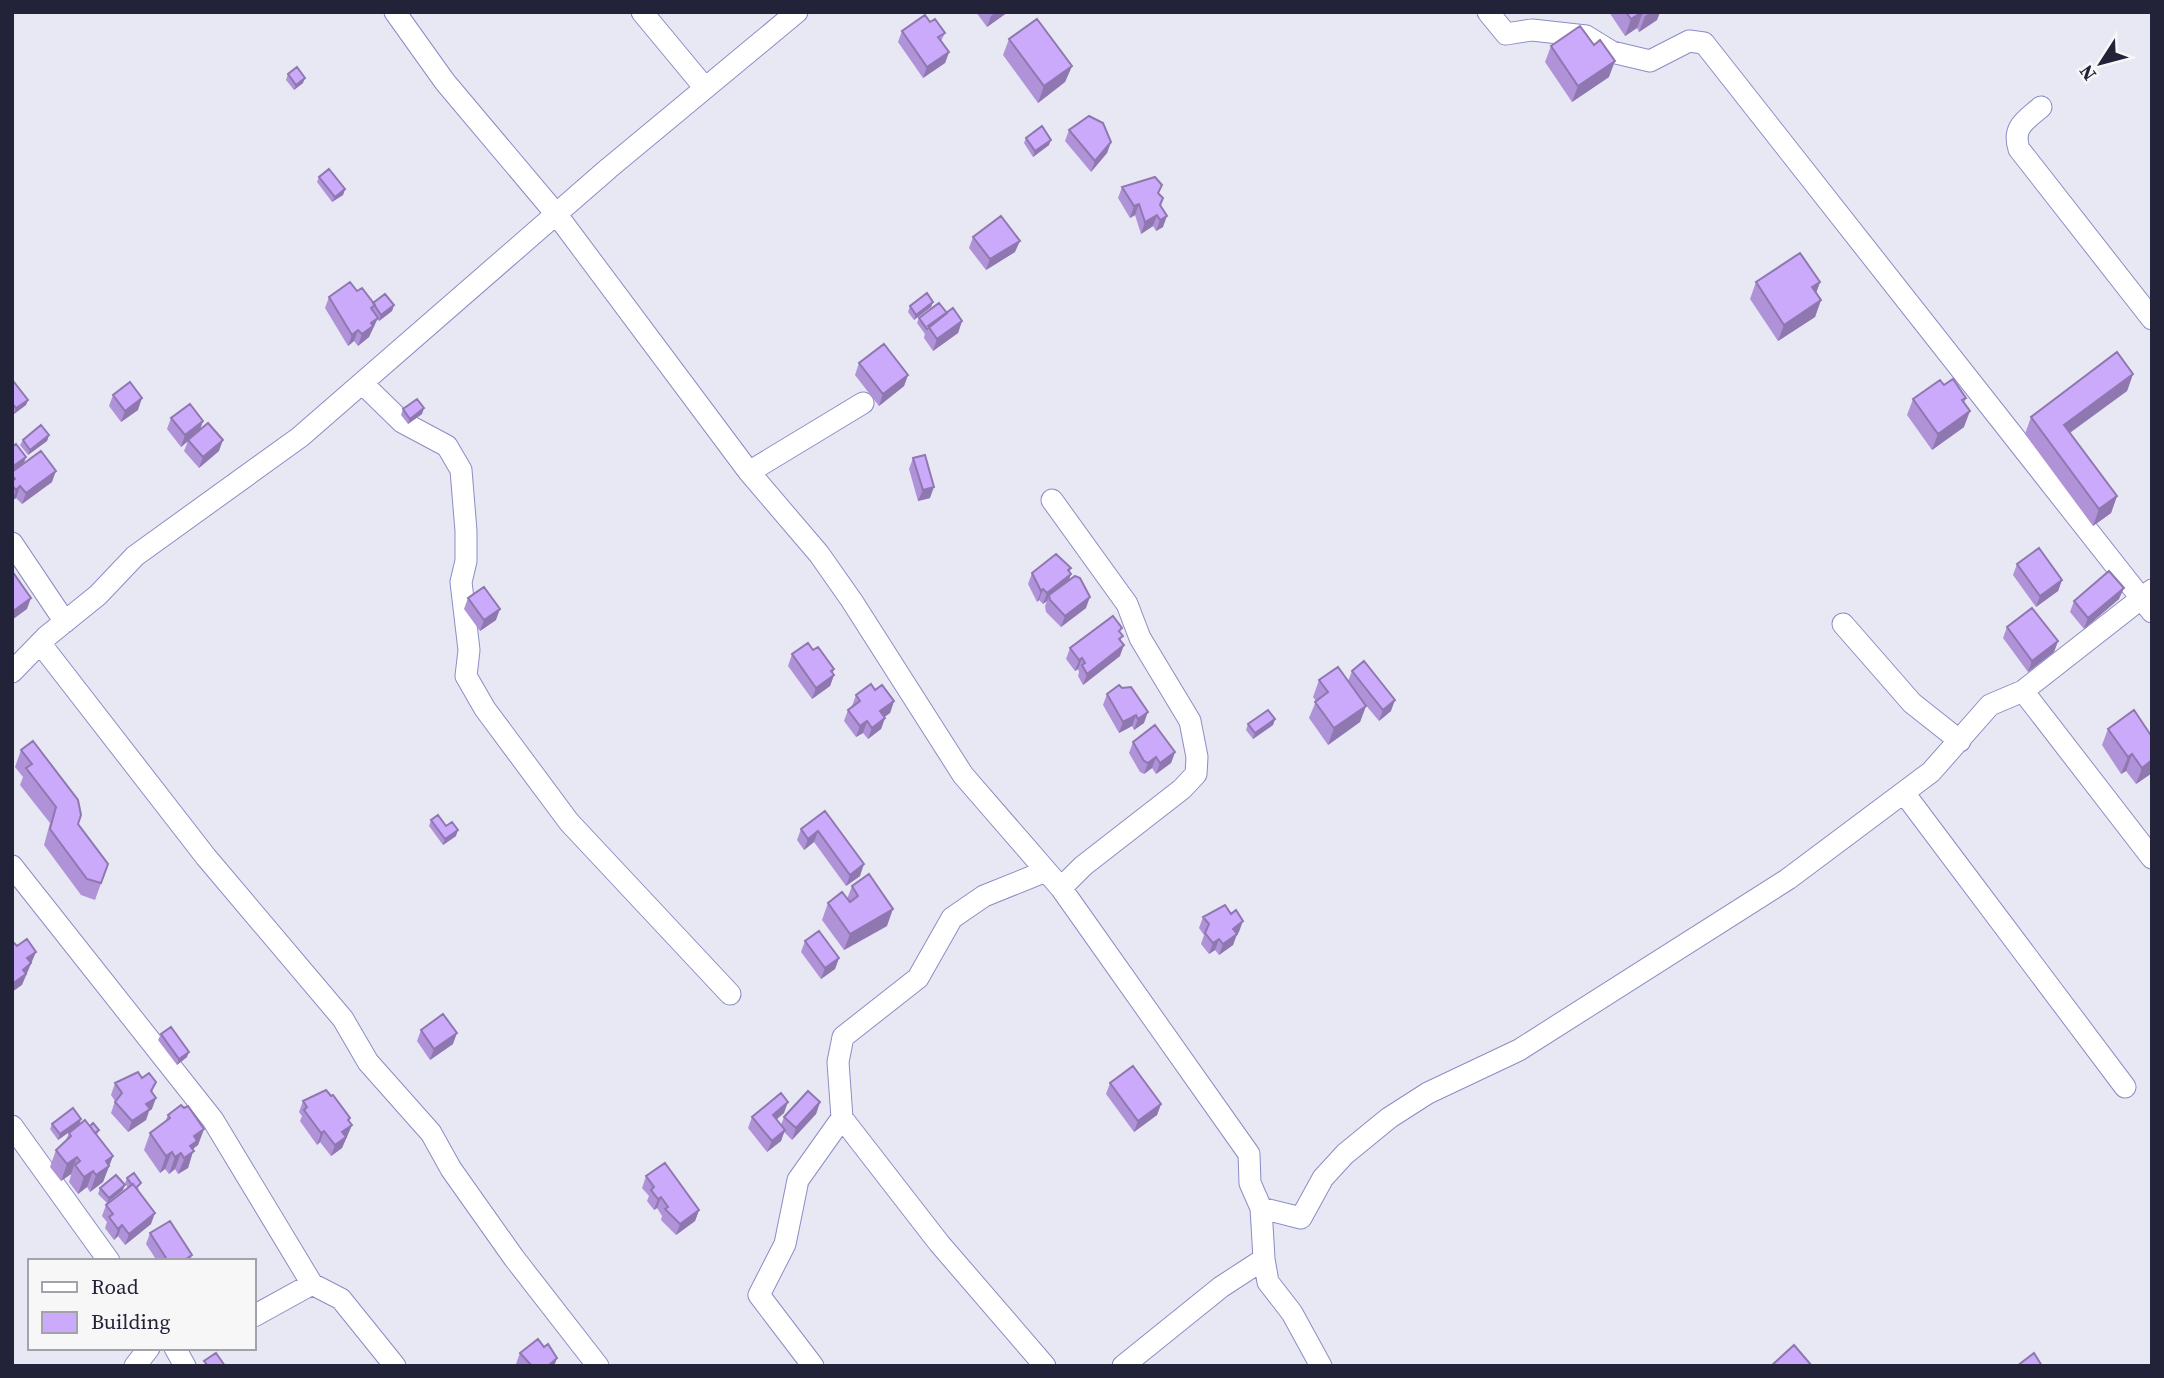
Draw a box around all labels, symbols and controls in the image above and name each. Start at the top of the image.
north arrow [2066,28,2136,98]
text: N [2073,60,2102,86]
legend [28,1259,256,1350]
text: Road [91,1272,139,1301]
text: Building [91,1307,170,1336]

